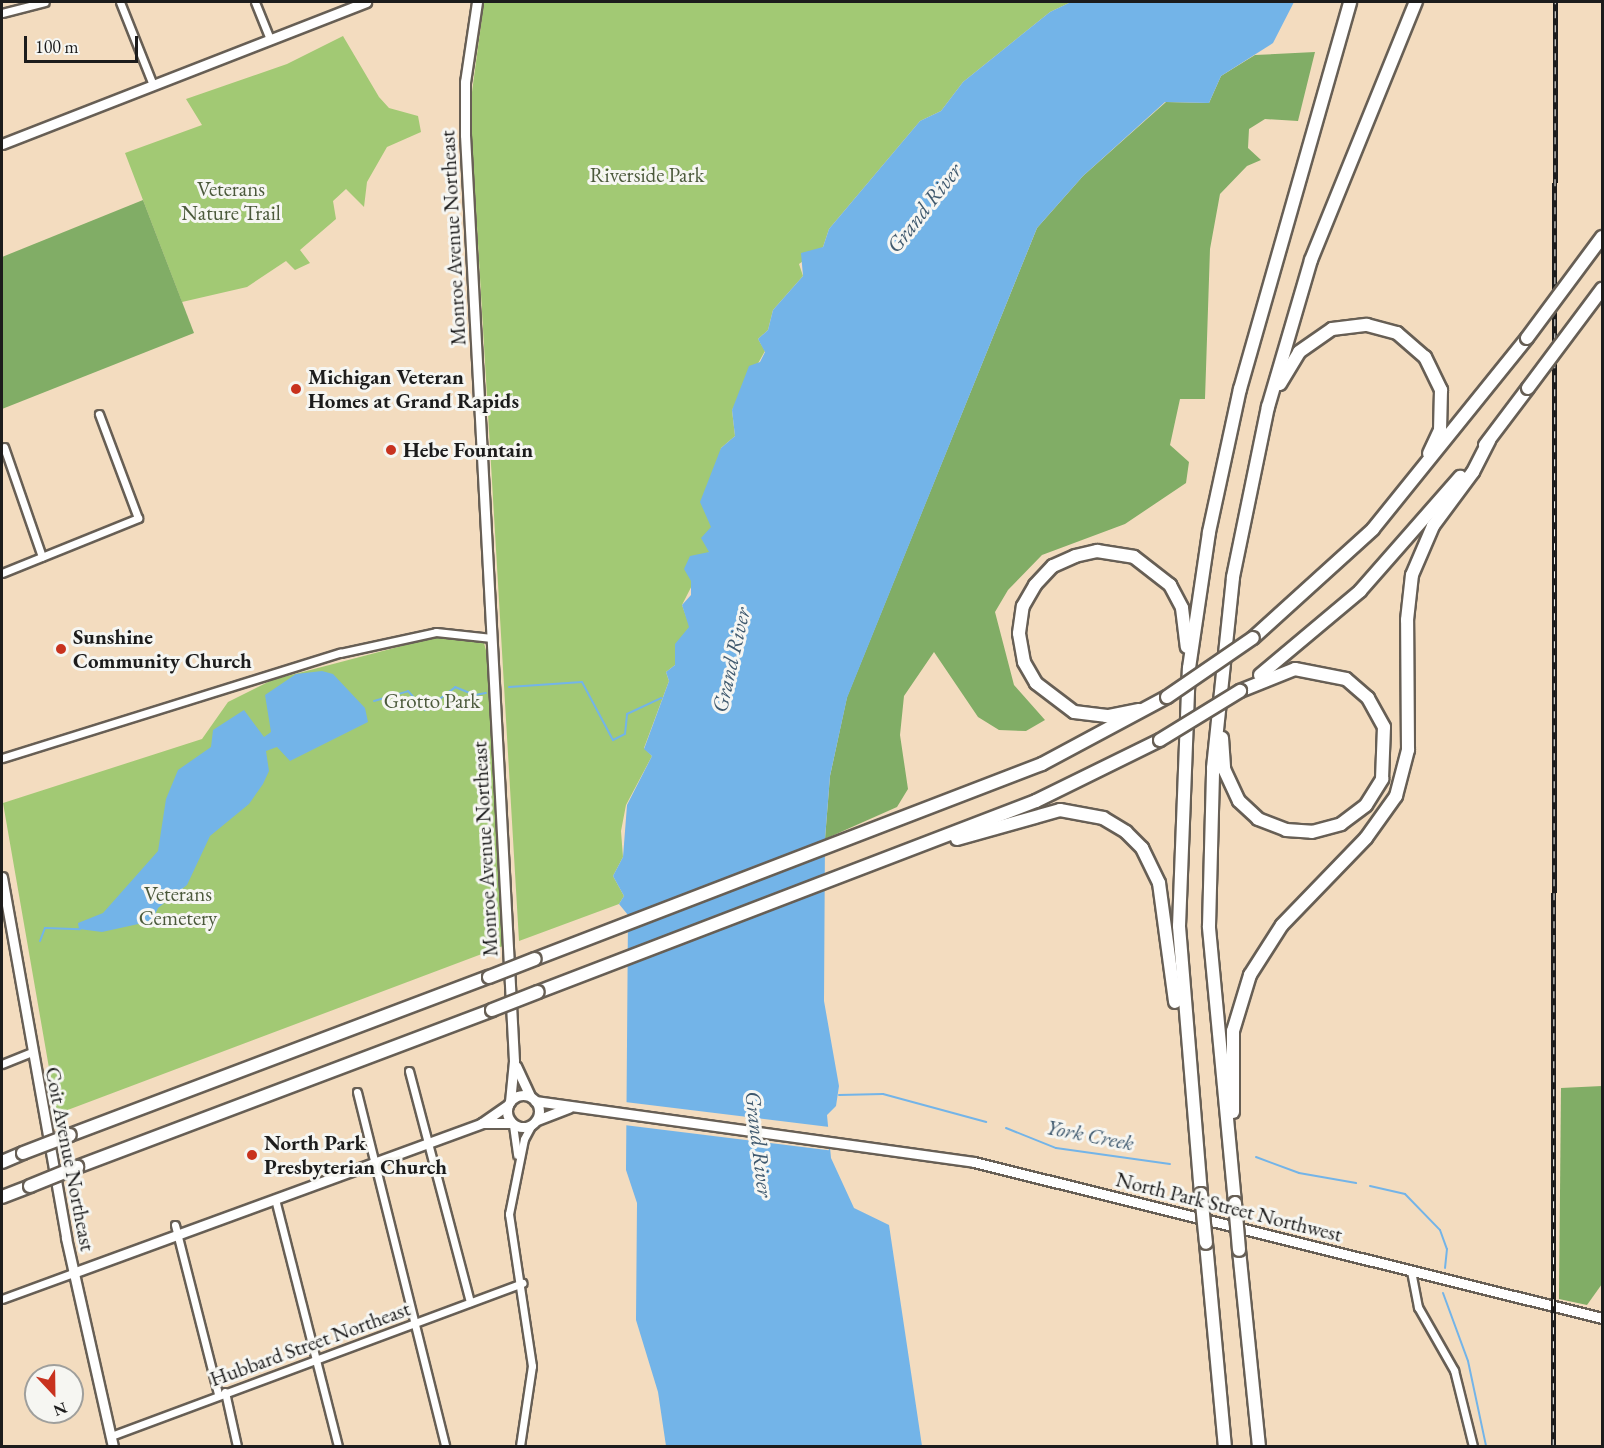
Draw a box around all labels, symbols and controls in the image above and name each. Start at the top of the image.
scale bar [27,24,141,62]
text: 100 m [35,35,79,58]
street label: Monroe Avenue Northeast [435,130,471,346]
water label: Grand River [881,158,967,258]
park label: Riverside Park [590,162,704,188]
park label: Veterans Nature Trail [181,176,281,226]
place label: Michigan Veteran Homes at Grand Rapids [308,364,519,414]
marker: Michigan Veteran Homes at Grand Rapids [289,382,303,396]
place label: Hebe Fountain [403,437,533,463]
marker: Hebe Fountain [384,443,398,457]
water label: Grand River [706,605,756,715]
place label: Sunshine Community Church [73,624,252,674]
marker: Sunshine Community Church [54,642,68,656]
park label: Grotto Park [384,688,480,714]
street label: Monroe Avenue Northeast [467,741,503,957]
park label: Veterans Cemetery [139,881,217,931]
street label: Coit Avenue Northeast [40,1065,100,1253]
water label: Grand River [739,1089,779,1199]
water label: York Creek [1044,1114,1136,1156]
place label: North Park Presbyterian Church [264,1130,447,1180]
marker: North Park Presbyterian Church [245,1148,259,1162]
street label: North Park Street Northwest [1113,1167,1345,1247]
street label: Hubbard Street Northeast [206,1296,414,1392]
north arrow [24,1364,84,1424]
text: N [50,1397,70,1421]

